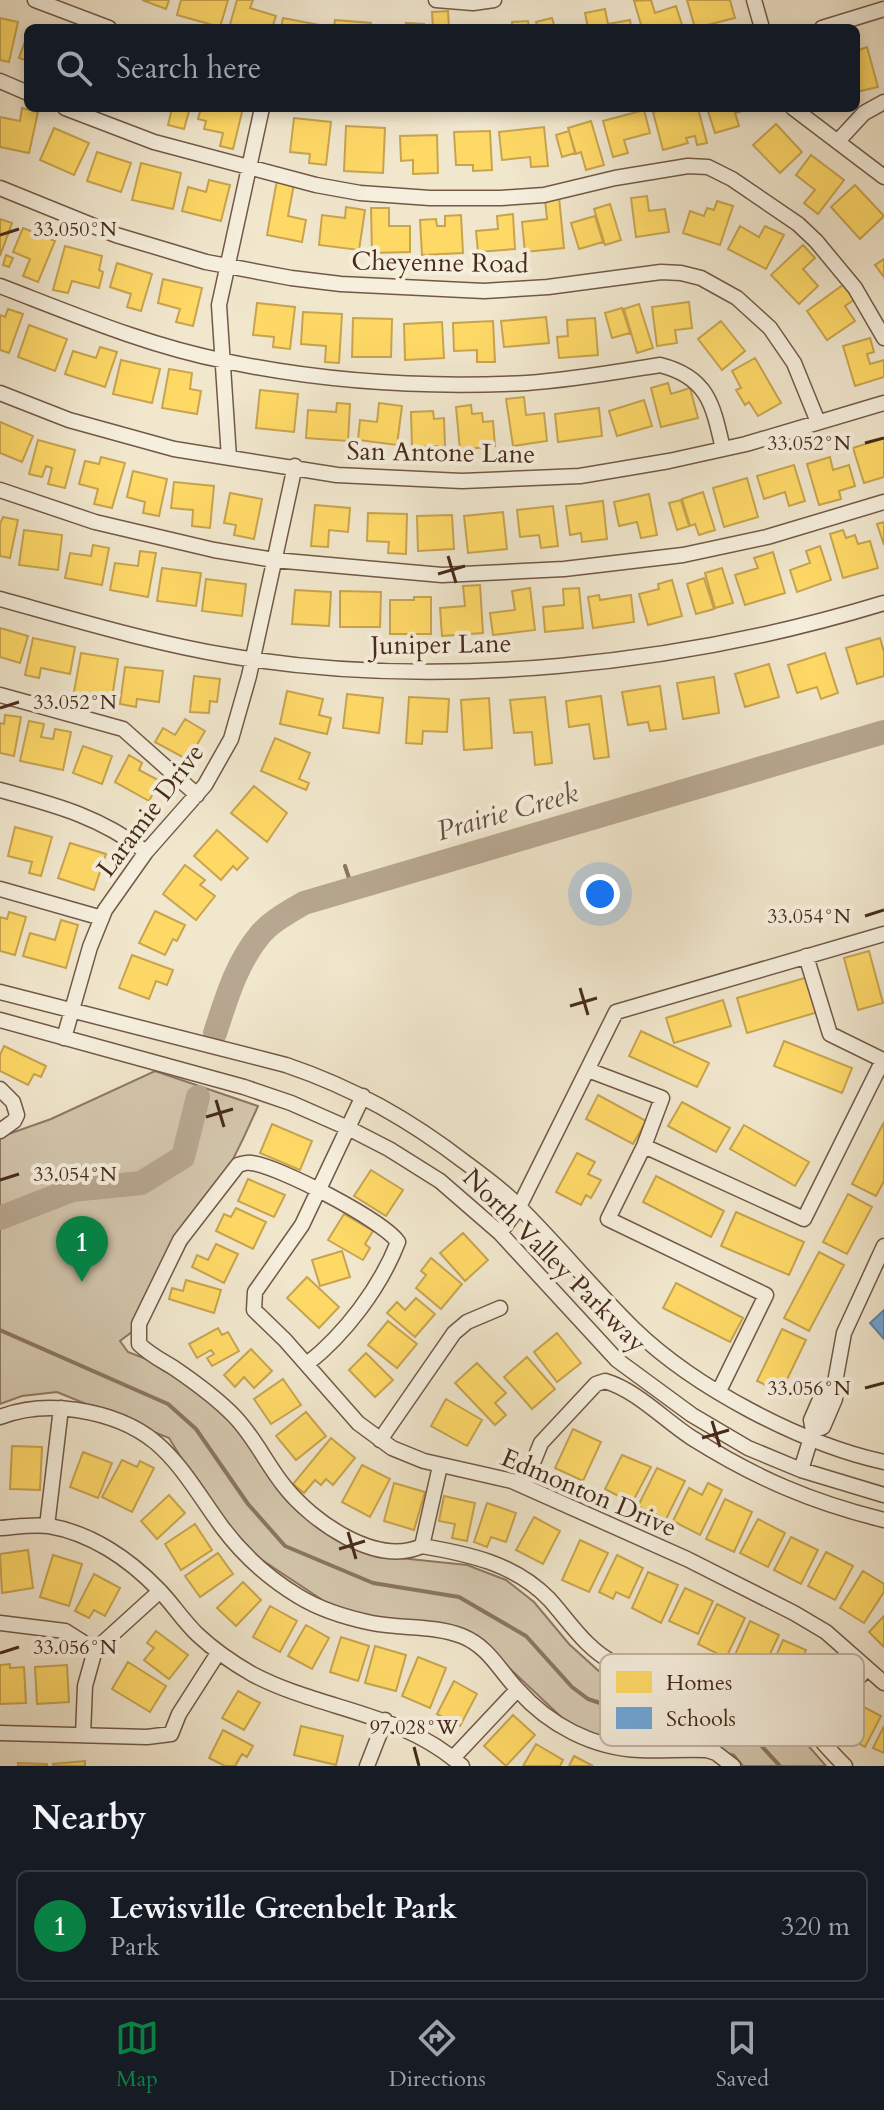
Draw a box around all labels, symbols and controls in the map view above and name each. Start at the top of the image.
search box [24,24,860,112]
icon: search [52,46,96,90]
text: Search here [116,48,261,89]
text: 33.050°N [33,216,117,243]
street label: Cheyenne Road [351,243,529,282]
text: 33.052°N [767,430,851,457]
street label: San Antone Lane [346,433,536,472]
street label: Juniper Lane [366,626,512,663]
text: 33.052°N [33,689,117,716]
street label: Laramie Drive [89,736,212,884]
water label: Prairie Creek [432,774,582,850]
your location [580,874,620,914]
text: 33.054°N [767,903,851,930]
text: 33.054°N [33,1161,117,1188]
street label: North Valley Parkway [455,1161,655,1360]
pin: 1 [56,1216,108,1282]
text: 33.056°N [767,1375,851,1402]
street label: Edmonton Drive [496,1440,682,1545]
text: 33.056°N [33,1634,117,1661]
legend [600,1654,864,1746]
text: Homes [666,1668,732,1698]
text: Schools [666,1704,736,1734]
text: 97.028°W [370,1714,459,1741]
text: Nearby [32,1795,147,1841]
text: Lewisville Greenbelt Park [110,1888,457,1929]
text: 1 [53,1909,67,1944]
text: 320 m [781,1909,850,1944]
text: Park [110,1929,160,1964]
tab: Map [115,2016,159,2094]
tab: Directions [389,2016,486,2094]
tab: Saved [716,2016,769,2094]

